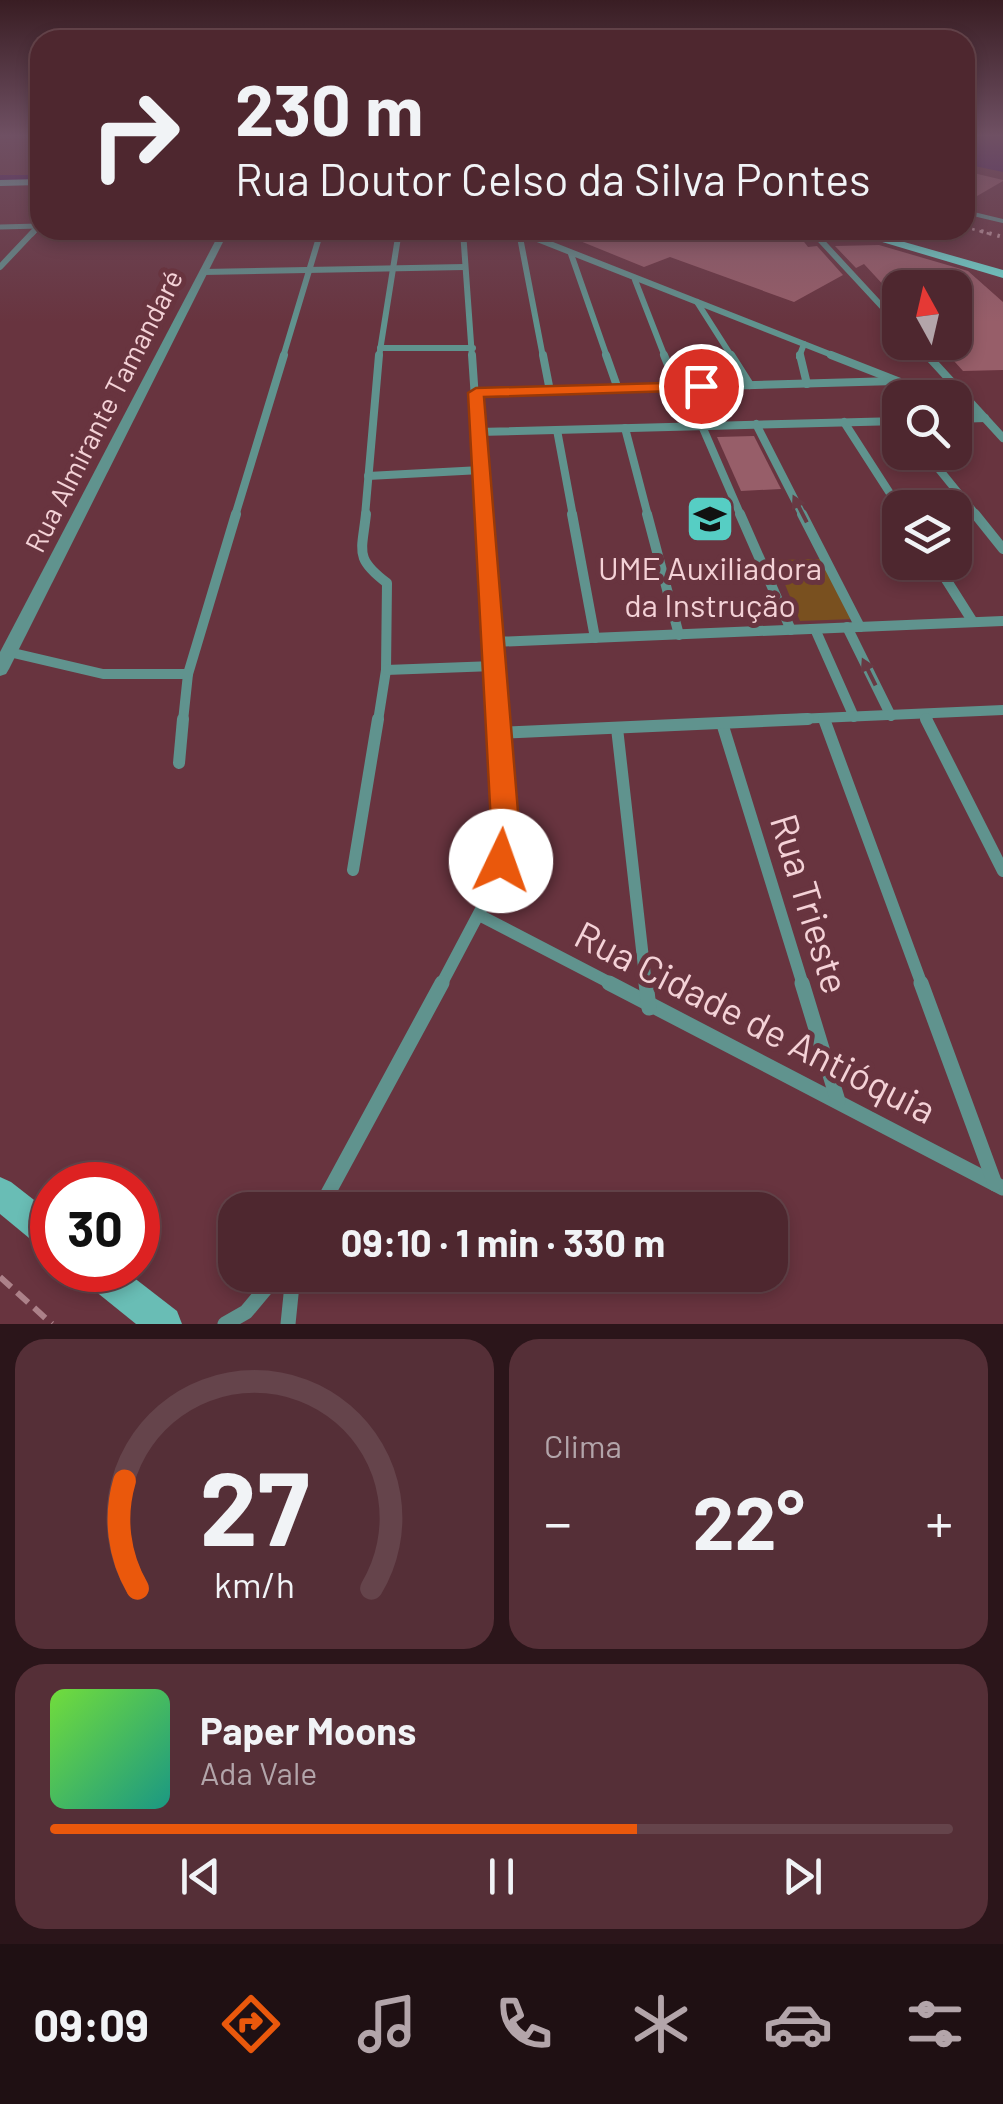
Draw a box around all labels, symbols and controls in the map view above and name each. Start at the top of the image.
text: 230 m [235,66,423,150]
icon: right [70,70,200,200]
text: Rua Doutor Celso da Silva Pontes [235,151,871,205]
street label: Rua Almirante Tamandaré [17,264,189,557]
north arrow [882,270,972,360]
map controls [882,270,972,580]
pin [659,344,744,429]
icon: arrive [674,359,729,414]
button: search [882,380,972,470]
button: layers [882,490,972,580]
school or university icon: UME Auxiliadora da Instrução [684,493,736,545]
one-way arrow [792,495,809,524]
place label: UME Auxiliadora da Instrução [598,548,822,623]
one-way arrow [861,657,878,686]
street label: Rua Trieste [762,808,860,999]
position arrow [449,809,553,913]
street label: Rua Cidade de Antióquia [568,910,944,1132]
speed limit sign: 30 [30,1162,160,1292]
text: 09:10 · 1 min · 330 m [341,1219,665,1265]
text: Clima [544,1426,622,1464]
text: 27 [200,1442,309,1567]
text: 22° [692,1475,805,1565]
text: − [544,1488,572,1554]
text: + [925,1488,953,1554]
text: km/h [214,1562,295,1605]
text: Paper Moons [200,1707,416,1753]
text: Ada Vale [200,1753,317,1791]
icon: previous [173,1849,228,1904]
icon: pause [474,1849,529,1904]
icon: next [775,1849,830,1904]
icon: directions [216,1989,286,2059]
icon: music [352,1989,422,2059]
icon: phone [489,1989,559,2059]
icon: climate [626,1989,696,2059]
icon: car [763,1989,833,2059]
icon: filters [900,1989,970,2059]
text: 09:09 [33,1997,149,2051]

